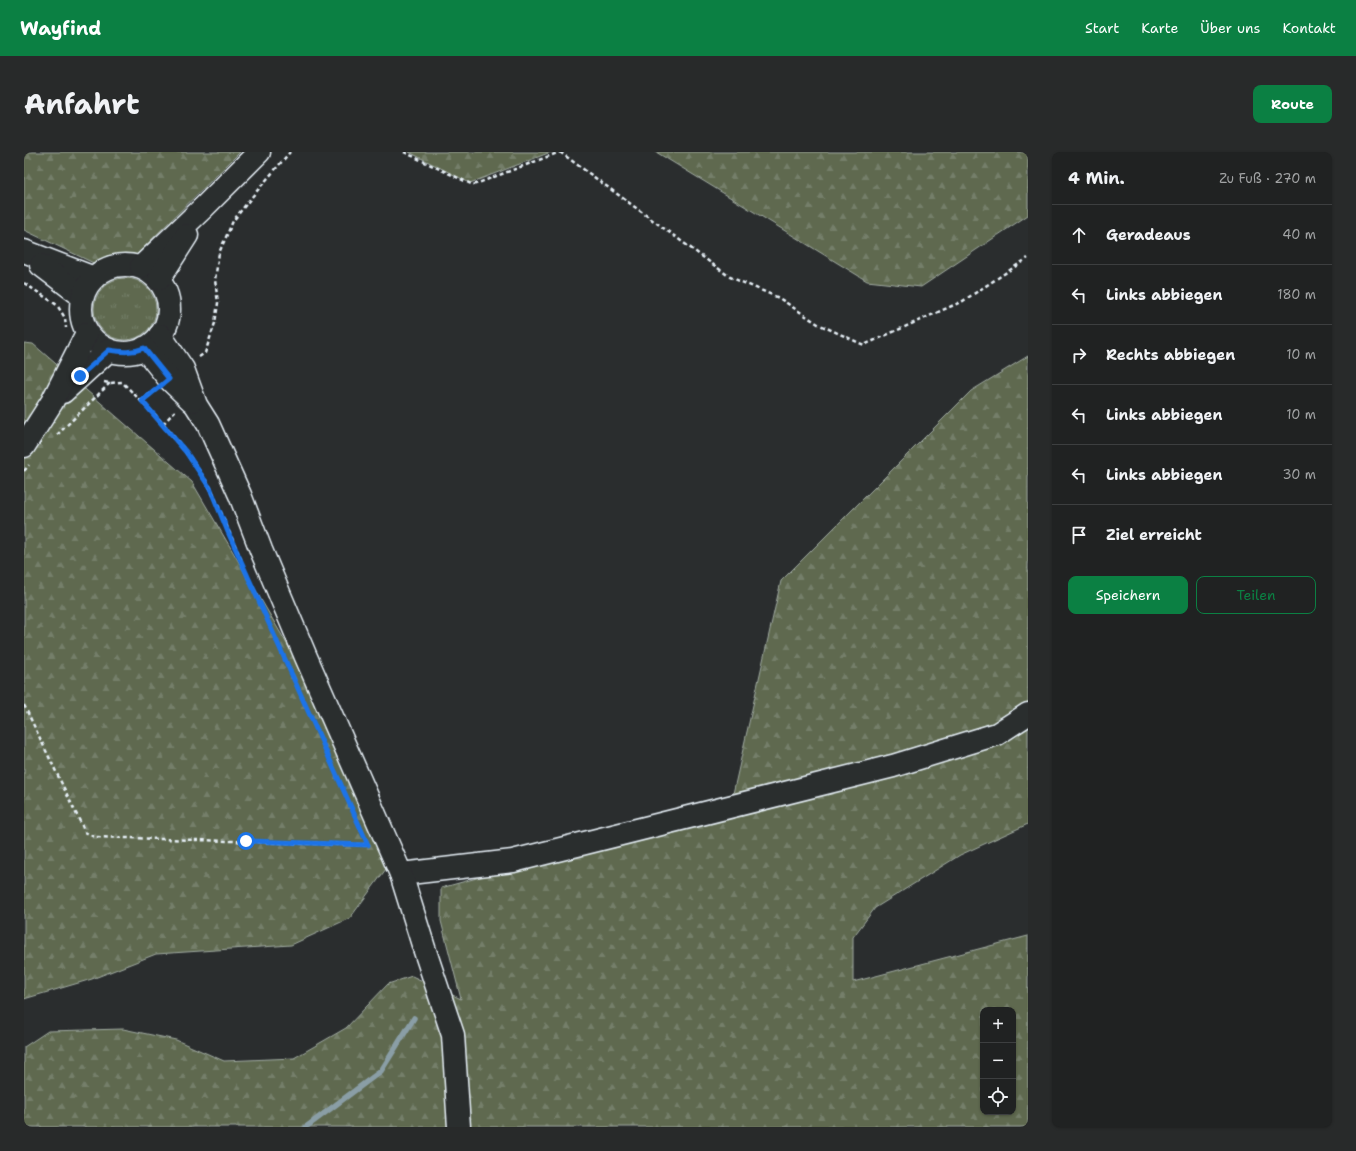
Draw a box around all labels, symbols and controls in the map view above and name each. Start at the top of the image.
text: Wayfind [20,16,101,41]
text: Start [1085,19,1119,37]
text: Karte [1141,19,1178,37]
text: Über uns [1200,19,1260,37]
text: Kontakt [1282,19,1336,37]
text: Anfahrt [24,85,140,123]
button: Route [1253,85,1332,123]
text: 4 Min. [1068,167,1125,189]
text: Zu Fuß · 270 m [1219,170,1316,187]
icon: ahead [1068,224,1090,246]
text: Geradeaus [1106,225,1191,245]
text: 40 m [1282,226,1316,243]
icon: left [1068,284,1090,306]
text: Links abbiegen [1106,285,1222,305]
text: 180 m [1277,286,1316,303]
icon: right [1068,344,1090,366]
text: Rechts abbiegen [1106,345,1235,365]
text: 10 m [1286,346,1316,363]
route end [71,367,89,385]
icon: left [1068,404,1090,426]
text: Links abbiegen [1106,405,1222,425]
text: 10 m [1286,406,1316,423]
icon: left [1068,464,1090,486]
text: Links abbiegen [1106,465,1222,485]
text: 30 m [1282,466,1316,483]
icon: arrive [1068,524,1090,546]
text: Ziel erreicht [1106,525,1202,545]
button: Speichern [1068,576,1188,614]
button: Teilen [1196,576,1316,614]
route start [237,832,255,850]
map controls [980,1007,1016,1115]
button: + [980,1007,1016,1043]
button: − [980,1043,1016,1079]
button: locate [980,1079,1016,1115]

